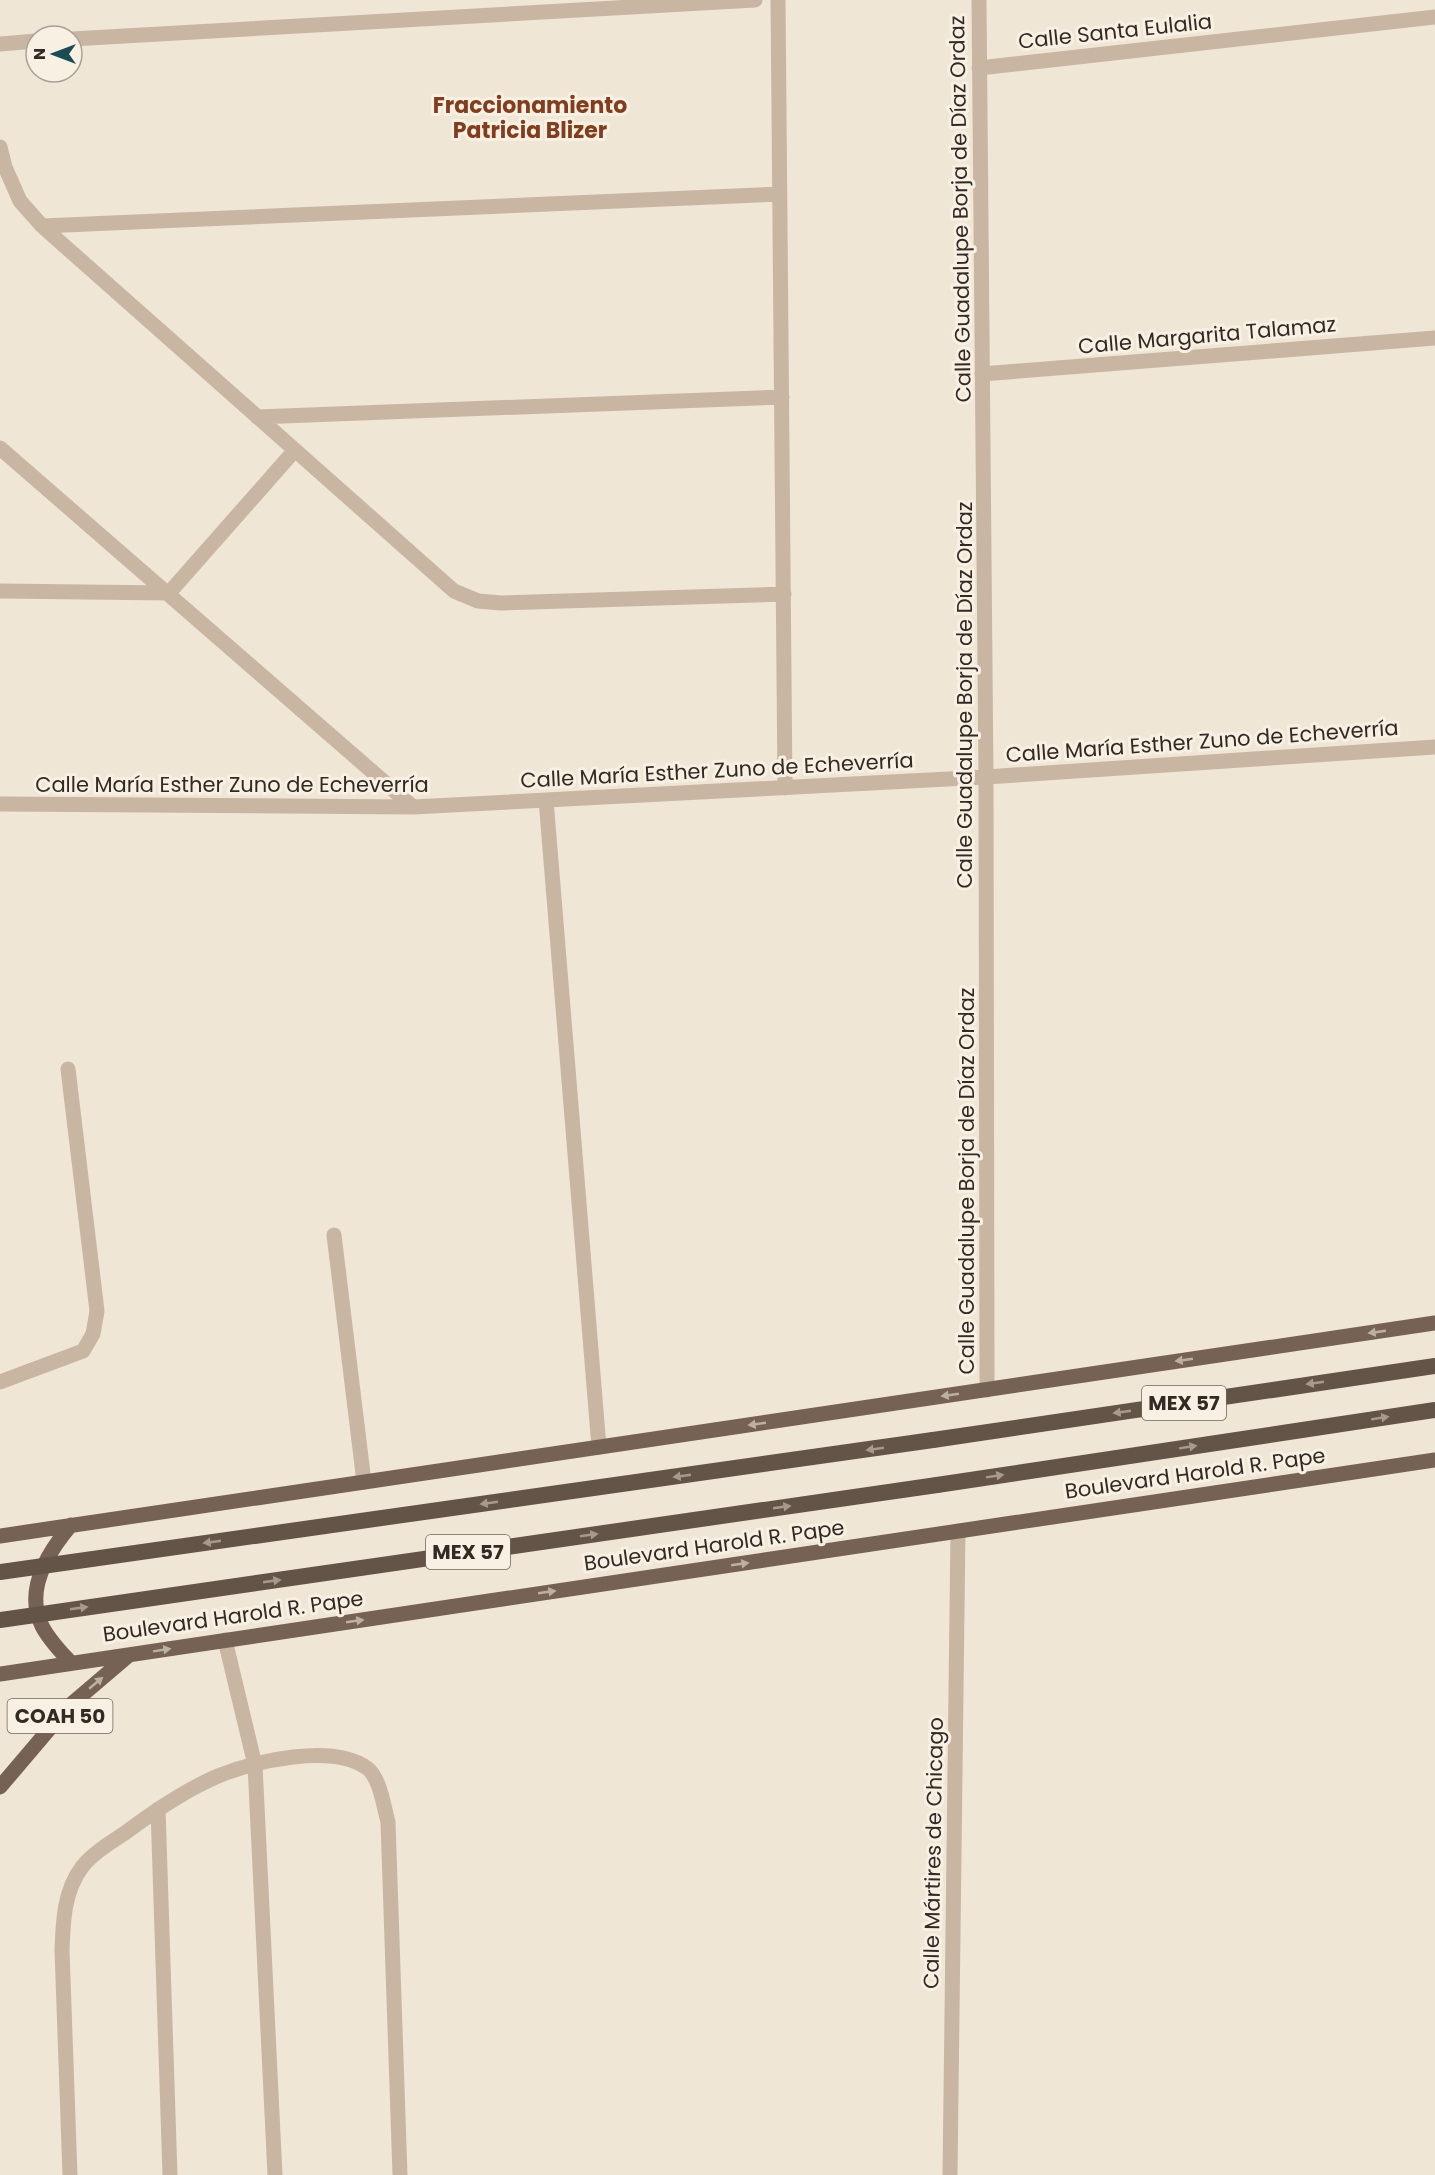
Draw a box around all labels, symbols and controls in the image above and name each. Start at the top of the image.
street label: Calle Santa Eulalia [1017,6,1213,56]
street label: Calle Guadalupe Borja de Díaz Ordaz [942,15,978,403]
north arrow [24,24,84,84]
text: N [28,48,51,60]
district label: Fraccionamiento Patricia Blizer [433,90,627,146]
street label: Calle Margarita Talamaz [1077,309,1337,361]
street label: Calle Guadalupe Borja de Díaz Ordaz [950,502,979,888]
street label: Calle María Esther Zuno de Echeverría [1005,713,1399,769]
street label: Calle María Esther Zuno de Echeverría [520,745,914,795]
street label: Calle María Esther Zuno de Echeverría [35,770,429,799]
street label: Calle Guadalupe Borja de Díaz Ordaz [952,988,981,1374]
one-way arrow [1368,1327,1387,1336]
one-way arrow [1175,1356,1194,1365]
one-way arrow [1305,1379,1324,1388]
road number: MEX 57 [1142,1386,1226,1420]
one-way arrow [940,1391,959,1400]
one-way arrow [1112,1408,1131,1417]
one-way arrow [1371,1414,1390,1423]
one-way arrow [747,1419,766,1428]
street label: Boulevard Harold R. Pape [1063,1440,1327,1506]
one-way arrow [1178,1443,1197,1452]
one-way arrow [865,1444,884,1453]
one-way arrow [672,1471,691,1480]
one-way arrow [985,1471,1004,1480]
one-way arrow [479,1498,498,1508]
one-way arrow [773,1502,792,1511]
street label: Boulevard Harold R. Pape [582,1512,846,1578]
one-way arrow [580,1530,599,1539]
road number: MEX 57 [426,1535,510,1569]
one-way arrow [203,1537,222,1547]
one-way arrow [731,1559,750,1568]
one-way arrow [262,1576,281,1585]
street label: Boulevard Harold R. Pape [101,1583,365,1649]
one-way arrow [538,1588,557,1597]
one-way arrow [69,1604,88,1613]
one-way arrow [345,1616,364,1625]
one-way arrow [152,1645,171,1654]
one-way arrow [88,1677,103,1690]
road number: COAH 50 [8,1699,112,1733]
street label: Calle Mártires de Chicago [916,1717,950,1989]

